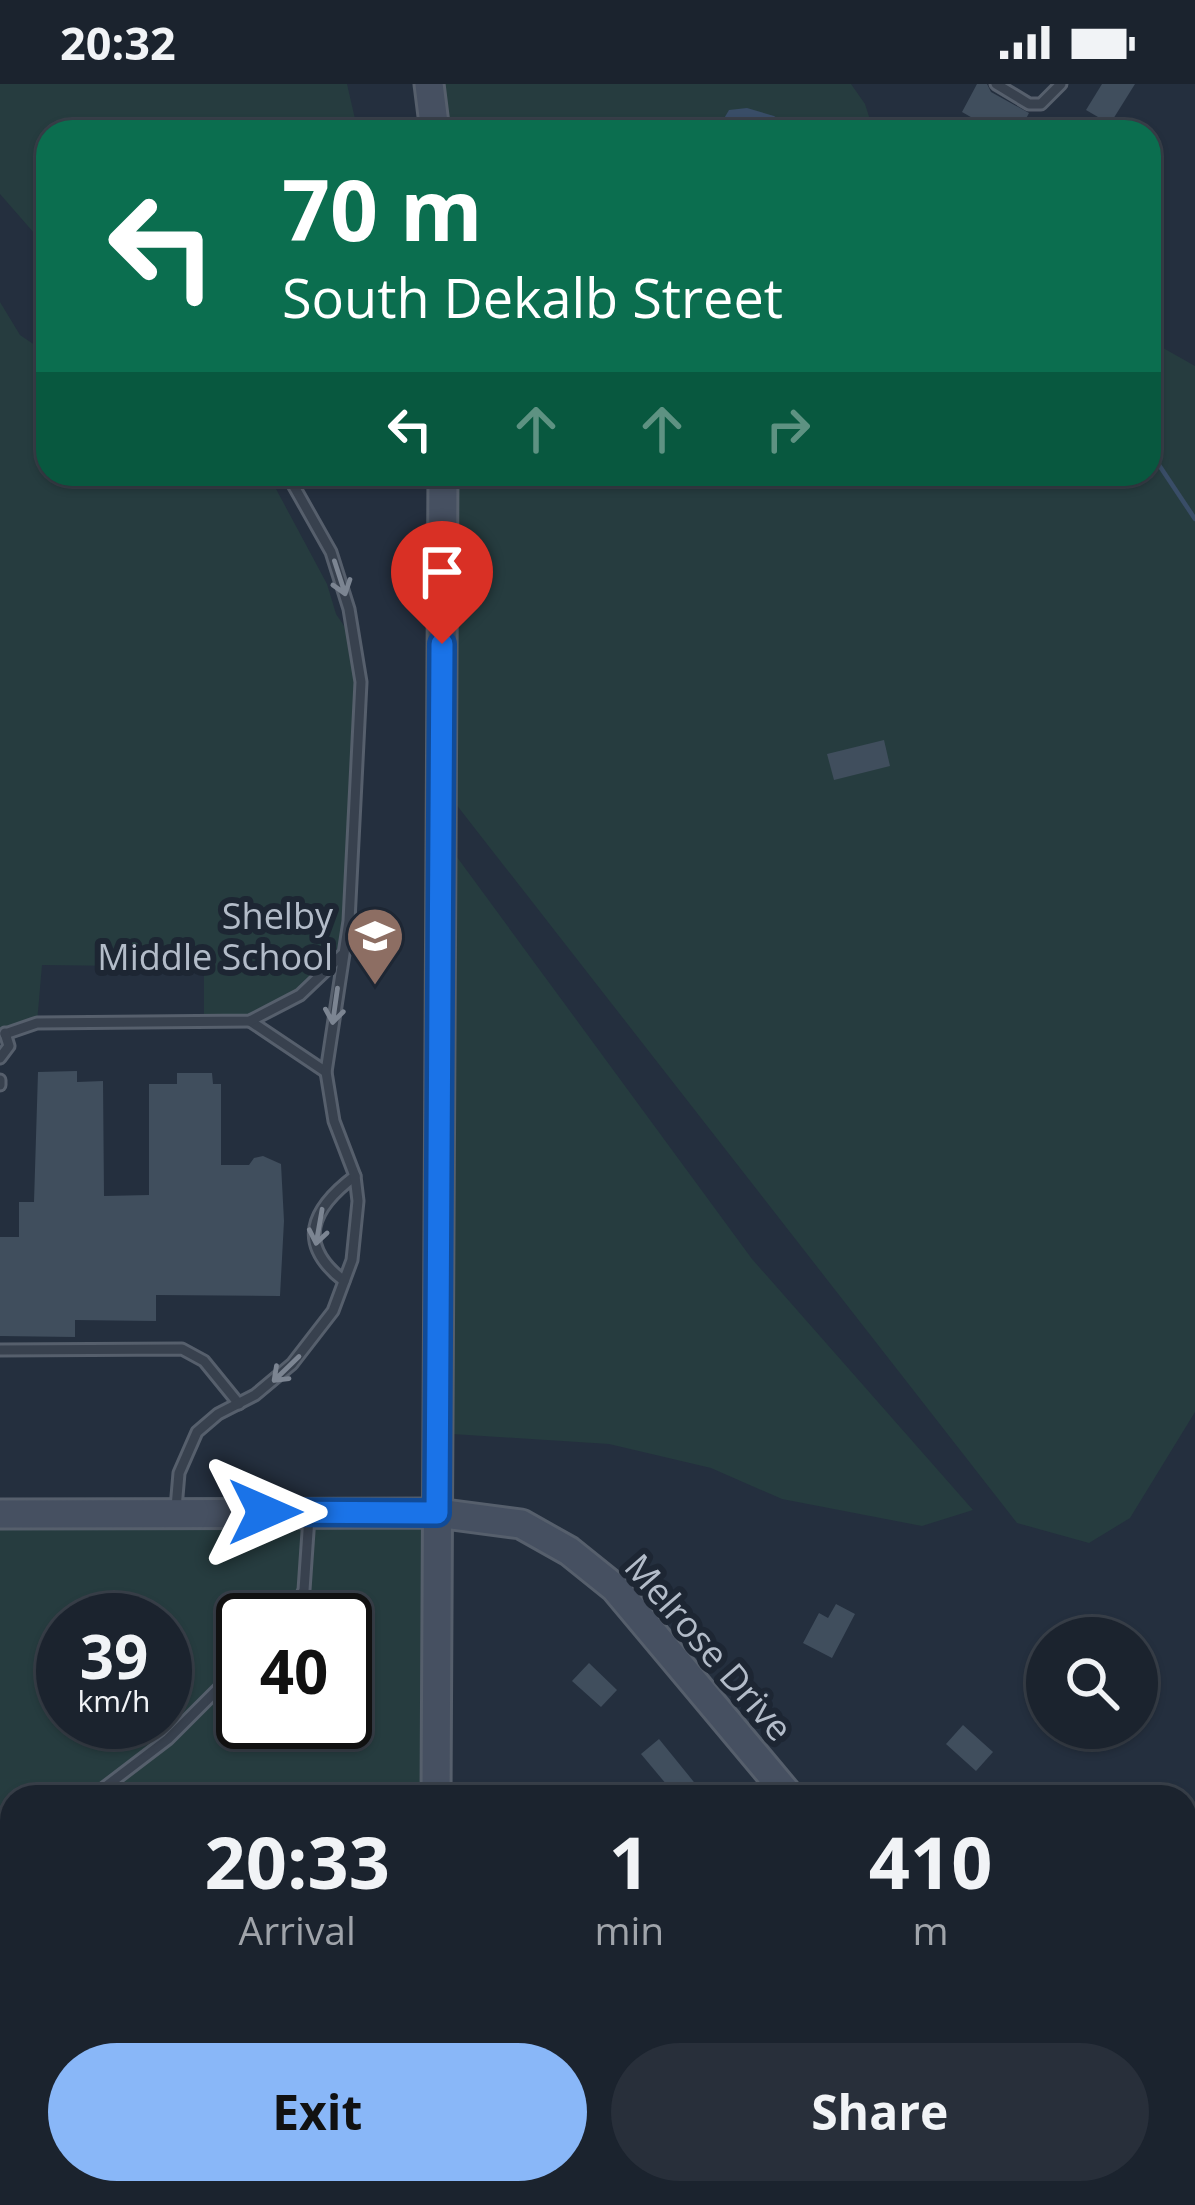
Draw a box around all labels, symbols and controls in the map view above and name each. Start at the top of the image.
text: 20:32 [60,12,176,73]
text: 70 m [282,151,482,266]
icon: left [84,168,240,324]
text: South Dekalb Street [282,260,783,334]
icon: left [377,396,443,462]
icon: ahead [503,396,569,462]
icon: ahead [629,396,695,462]
icon: right [755,396,821,462]
pin [391,521,493,644]
icon: arrive [409,539,475,605]
one-way arrow [330,558,352,596]
place label: Shelby Middle School [97,891,334,981]
school or university icon: Shelby Middle School [344,905,406,987]
one-way arrow [323,986,346,1025]
one-way arrow [307,1207,330,1246]
one-way arrow [272,1355,301,1383]
position arrow [202,1449,328,1575]
street label: Melrose Drive [614,1543,804,1751]
speed limit sign: 40 [216,1593,372,1749]
text: 39 [80,1615,148,1697]
map controls [1026,1617,1158,1749]
button: search [1026,1617,1158,1749]
text: km/h [78,1680,150,1721]
text: 20:33 [205,1812,390,1910]
text: 1 [609,1812,650,1910]
text: 410 [869,1812,992,1910]
text: Arrival [239,1903,356,1956]
text: min [594,1903,664,1956]
text: m [913,1903,949,1956]
button: Exit [48,2043,587,2181]
button: Share [611,2043,1149,2181]

